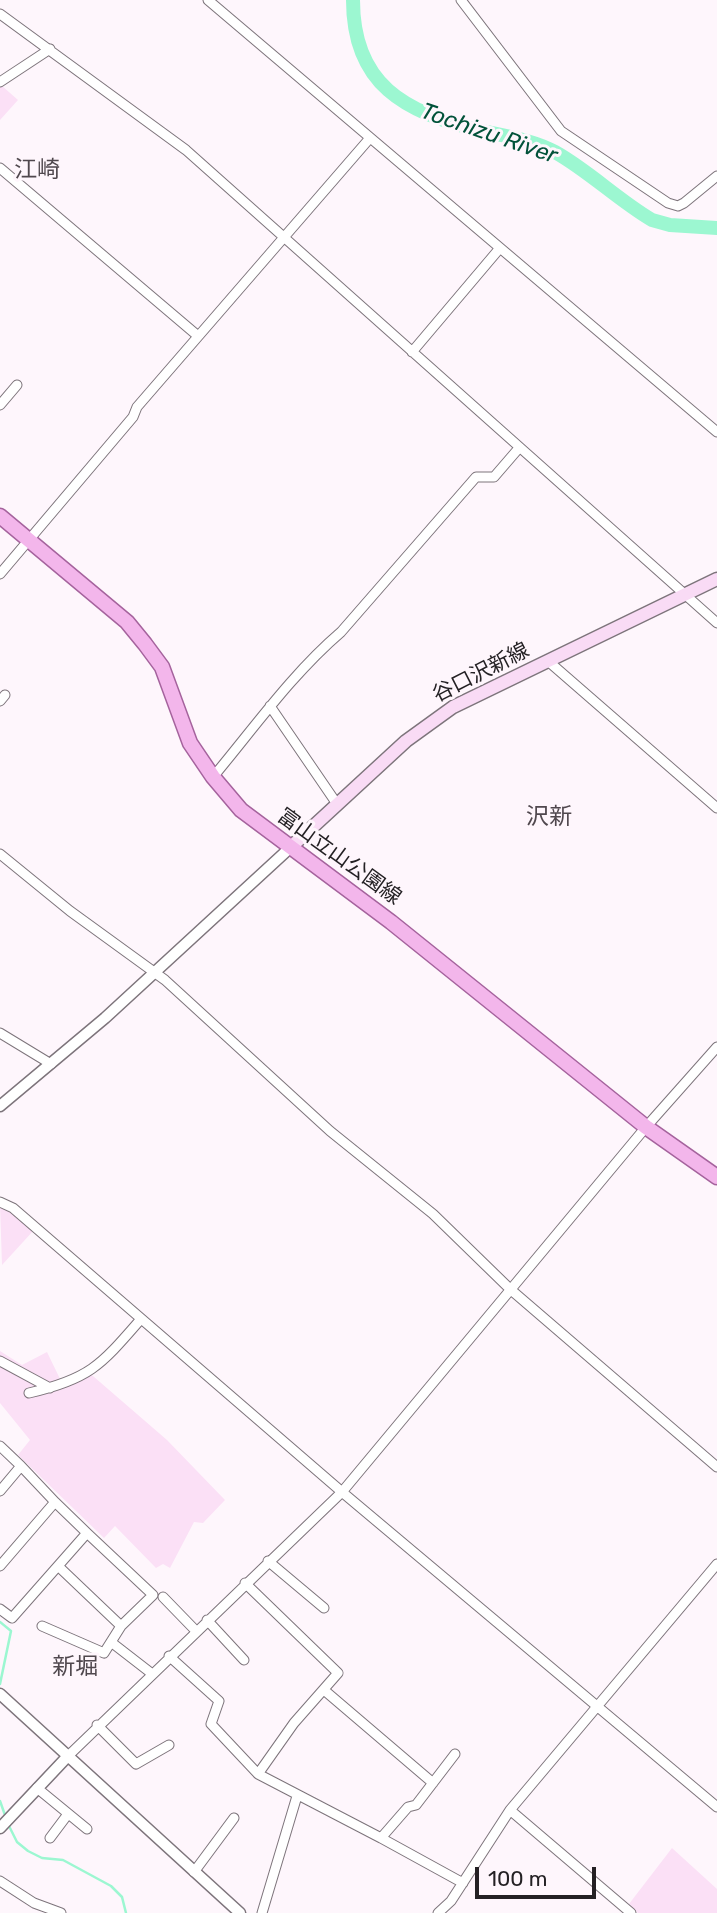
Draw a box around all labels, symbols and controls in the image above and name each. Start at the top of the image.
water label: Tochizu River [417,98,561,170]
district label: 江崎 [14,156,60,184]
street label: 谷口沢新線 [429,638,533,708]
district label: 沢新 [526,803,572,831]
street label: 富山立山公園線 [272,804,406,910]
district label: 新堀 [52,1653,98,1681]
scale bar [479,1854,600,1898]
text: 100 m [488,1866,547,1891]

